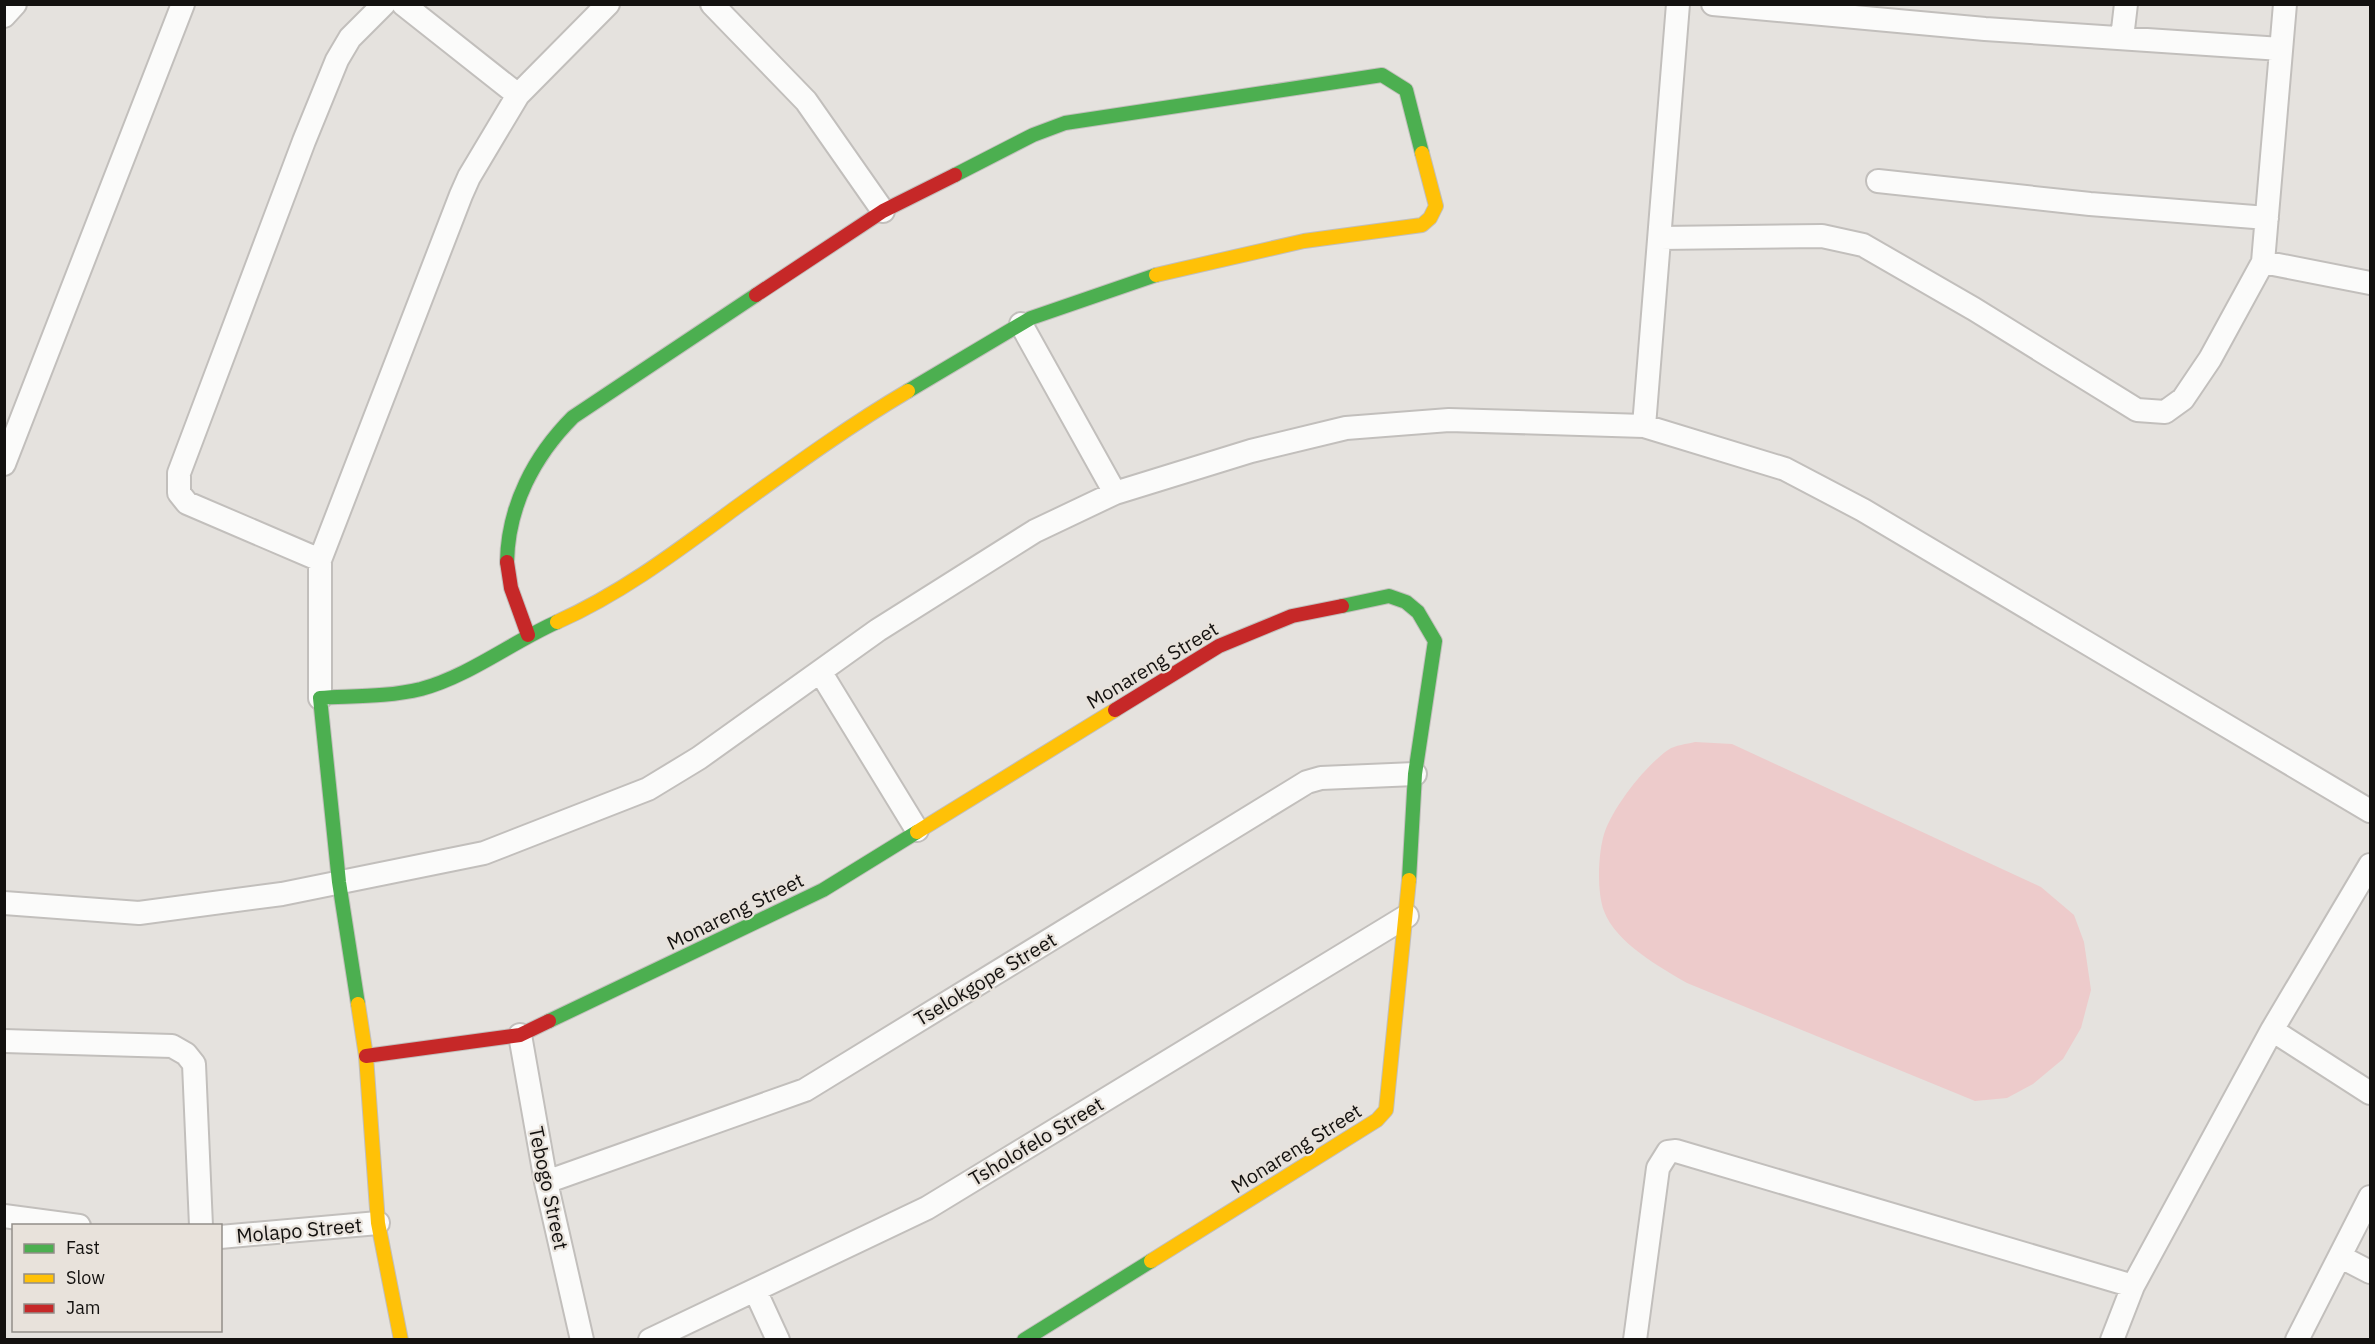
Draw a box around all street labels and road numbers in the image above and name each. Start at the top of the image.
street label: Monareng Street [1081,615,1223,715]
street label: Monareng Street [662,866,808,956]
street label: Tselokgope Street [909,926,1061,1032]
street label: Tsholofelo Street [964,1090,1108,1192]
street label: Monareng Street [1226,1097,1366,1199]
street label: Tebogo Street [523,1124,575,1252]
street label: Molapo Street [235,1211,363,1249]

